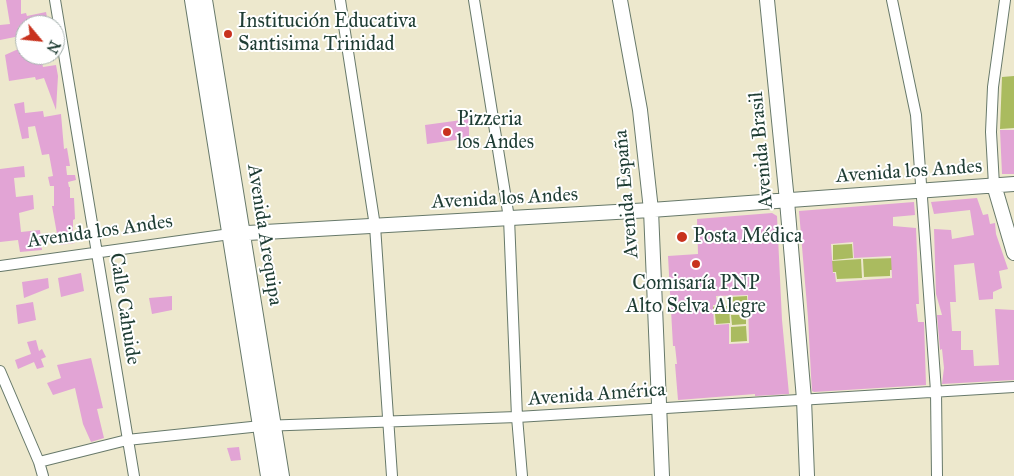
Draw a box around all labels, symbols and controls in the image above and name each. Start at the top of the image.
place label: Institución Educativa Santisima Trinidad [238,10,416,57]
north arrow [15,15,65,65]
marker: Institución Educativa Santisima Trinidad [222,28,234,40]
text: N [43,38,63,56]
street label: Avenida Brasil [745,91,779,209]
place label: Pizzeria los Andes [457,108,534,155]
marker: Pizzeria los Andes [441,126,453,138]
street label: Avenida España [609,129,645,259]
street label: Avenida los Andes [835,155,983,189]
street label: Avenida Arequipa [241,163,287,307]
street label: Avenida los Andes [431,183,579,215]
street label: Avenida los Andes [26,210,174,254]
place label: Posta Médica [693,225,802,249]
marker: Posta Médica [675,230,689,244]
street label: Calle Cahuide [103,251,145,367]
marker: Comisaría PNP Alto Selva Alegre [690,258,702,270]
place label: Comisaría PNP Alto Selva Alegre [626,272,766,319]
street label: Avenida América [527,378,667,412]

